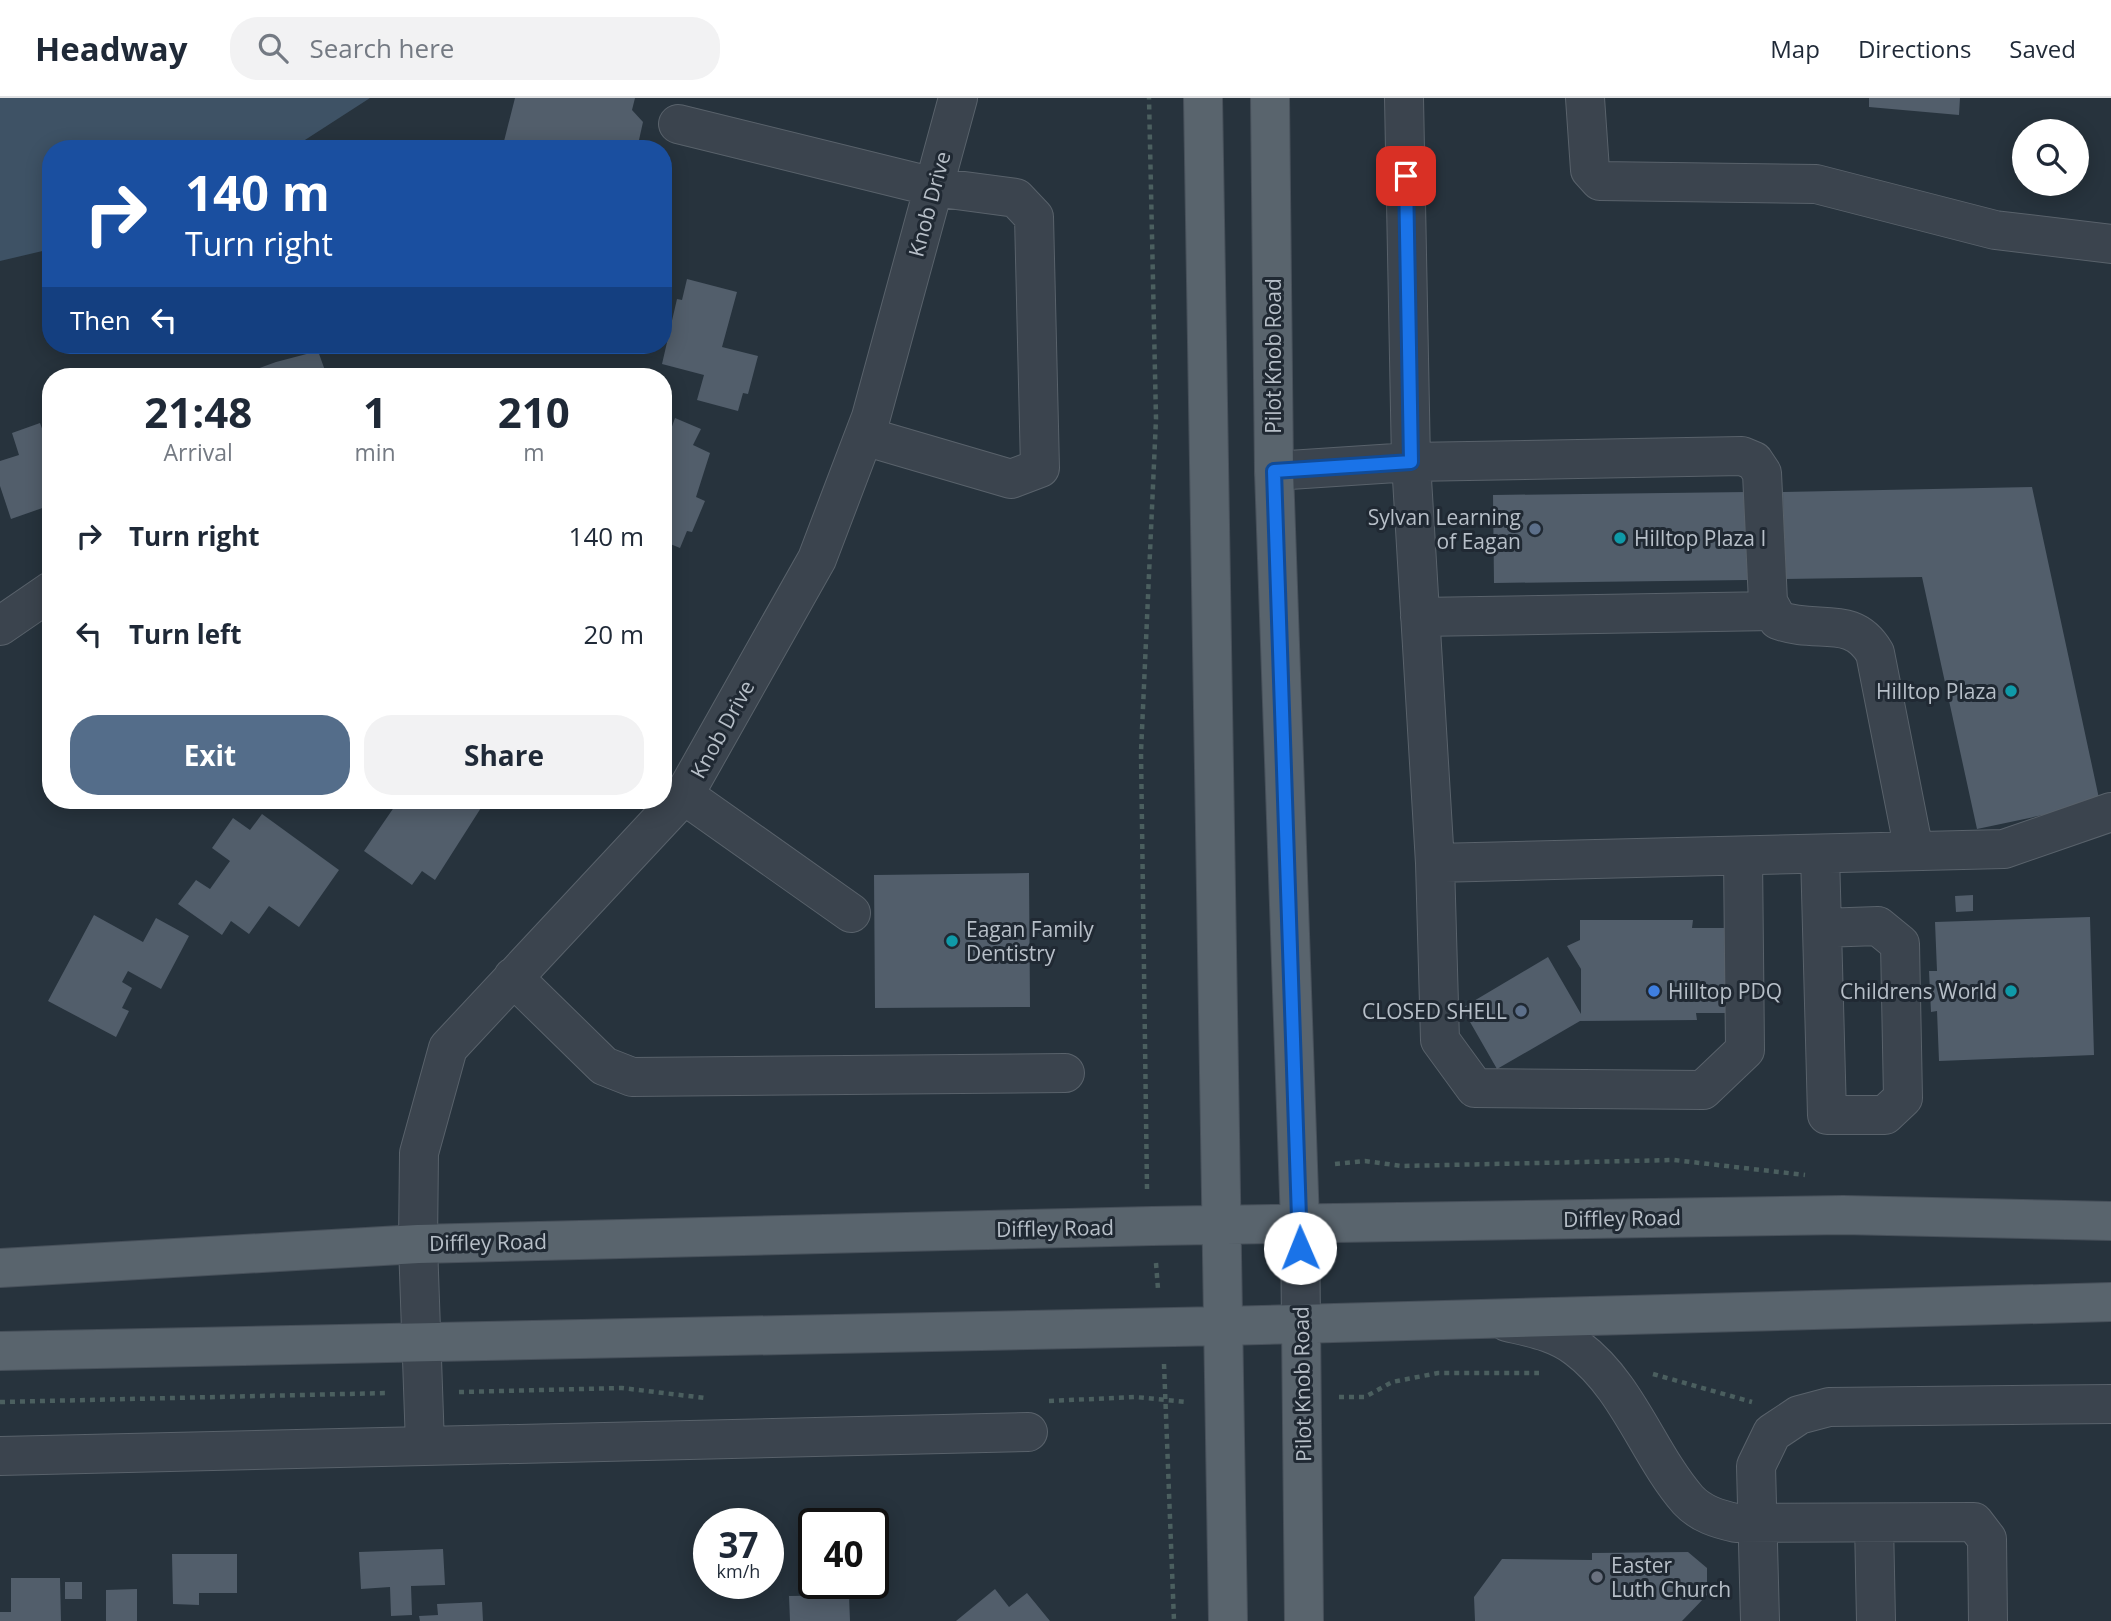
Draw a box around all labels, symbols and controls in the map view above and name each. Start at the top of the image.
search box [230,17,720,80]
text: Headway [35,26,188,71]
icon: search [254,29,292,67]
text: Search here [310,30,454,66]
text: Map [1770,32,1820,65]
text: Directions [1858,32,1971,65]
text: Saved [2009,32,2076,65]
map controls [2012,119,2089,196]
button: search [2012,119,2089,196]
pin [1376,146,1436,206]
street label: Knob Drive [901,148,957,260]
icon: arrive [1387,157,1425,195]
text: 140 m [185,159,330,225]
icon: right [70,168,161,259]
text: Turn right [185,222,333,265]
street label: Pilot Knob Road [1259,278,1287,434]
icon: left [145,301,183,339]
text: Then [70,302,131,338]
text: 21:48 [144,383,252,440]
text: 1 [363,383,387,440]
text: 210 [498,383,570,440]
text: Arrival [164,436,233,468]
text: min [354,436,396,468]
text: m [523,436,544,468]
place label: Sylvan Learning of Eagan [1368,503,1521,555]
icon: right [70,517,108,555]
text: Turn right [129,518,260,554]
text: 140 m [569,518,644,554]
marker: Sylvan Learning of Eagan [1527,521,1543,537]
place label: Hilltop Plaza I [1634,524,1766,552]
marker: Hilltop Plaza I [1612,530,1628,546]
icon: left [70,615,108,653]
text: Turn left [129,616,241,652]
text: 20 m [583,616,644,652]
street label: Knob Drive [684,675,760,783]
place label: Hilltop Plaza [1876,677,1997,705]
marker: Hilltop Plaza [2003,683,2019,699]
button: Exit [70,715,350,795]
button: Share [364,715,644,795]
place label: Eagan Family Dentistry [966,915,1094,967]
marker: Eagan Family Dentistry [944,933,960,949]
place label: Hilltop PDQ [1668,977,1782,1005]
place label: Childrens World [1840,977,1997,1005]
marker: Hilltop PDQ [1646,983,1662,999]
marker: Childrens World [2003,983,2019,999]
place label: CLOSED SHELL [1362,997,1507,1025]
marker: CLOSED SHELL [1513,1003,1529,1019]
street label: Diffley Road [1563,1203,1681,1233]
position arrow [1263,1211,1337,1285]
street label: Diffley Road [996,1213,1114,1243]
street label: Diffley Road [429,1227,547,1257]
street label: Pilot Knob Road [1287,1306,1317,1462]
speed limit sign: 40 [798,1508,889,1599]
text: 37 [718,1521,759,1568]
place label: Easter Luth Church [1611,1551,1731,1603]
text: km/h [717,1559,760,1583]
marker: Easter Luth Church [1589,1569,1605,1585]

